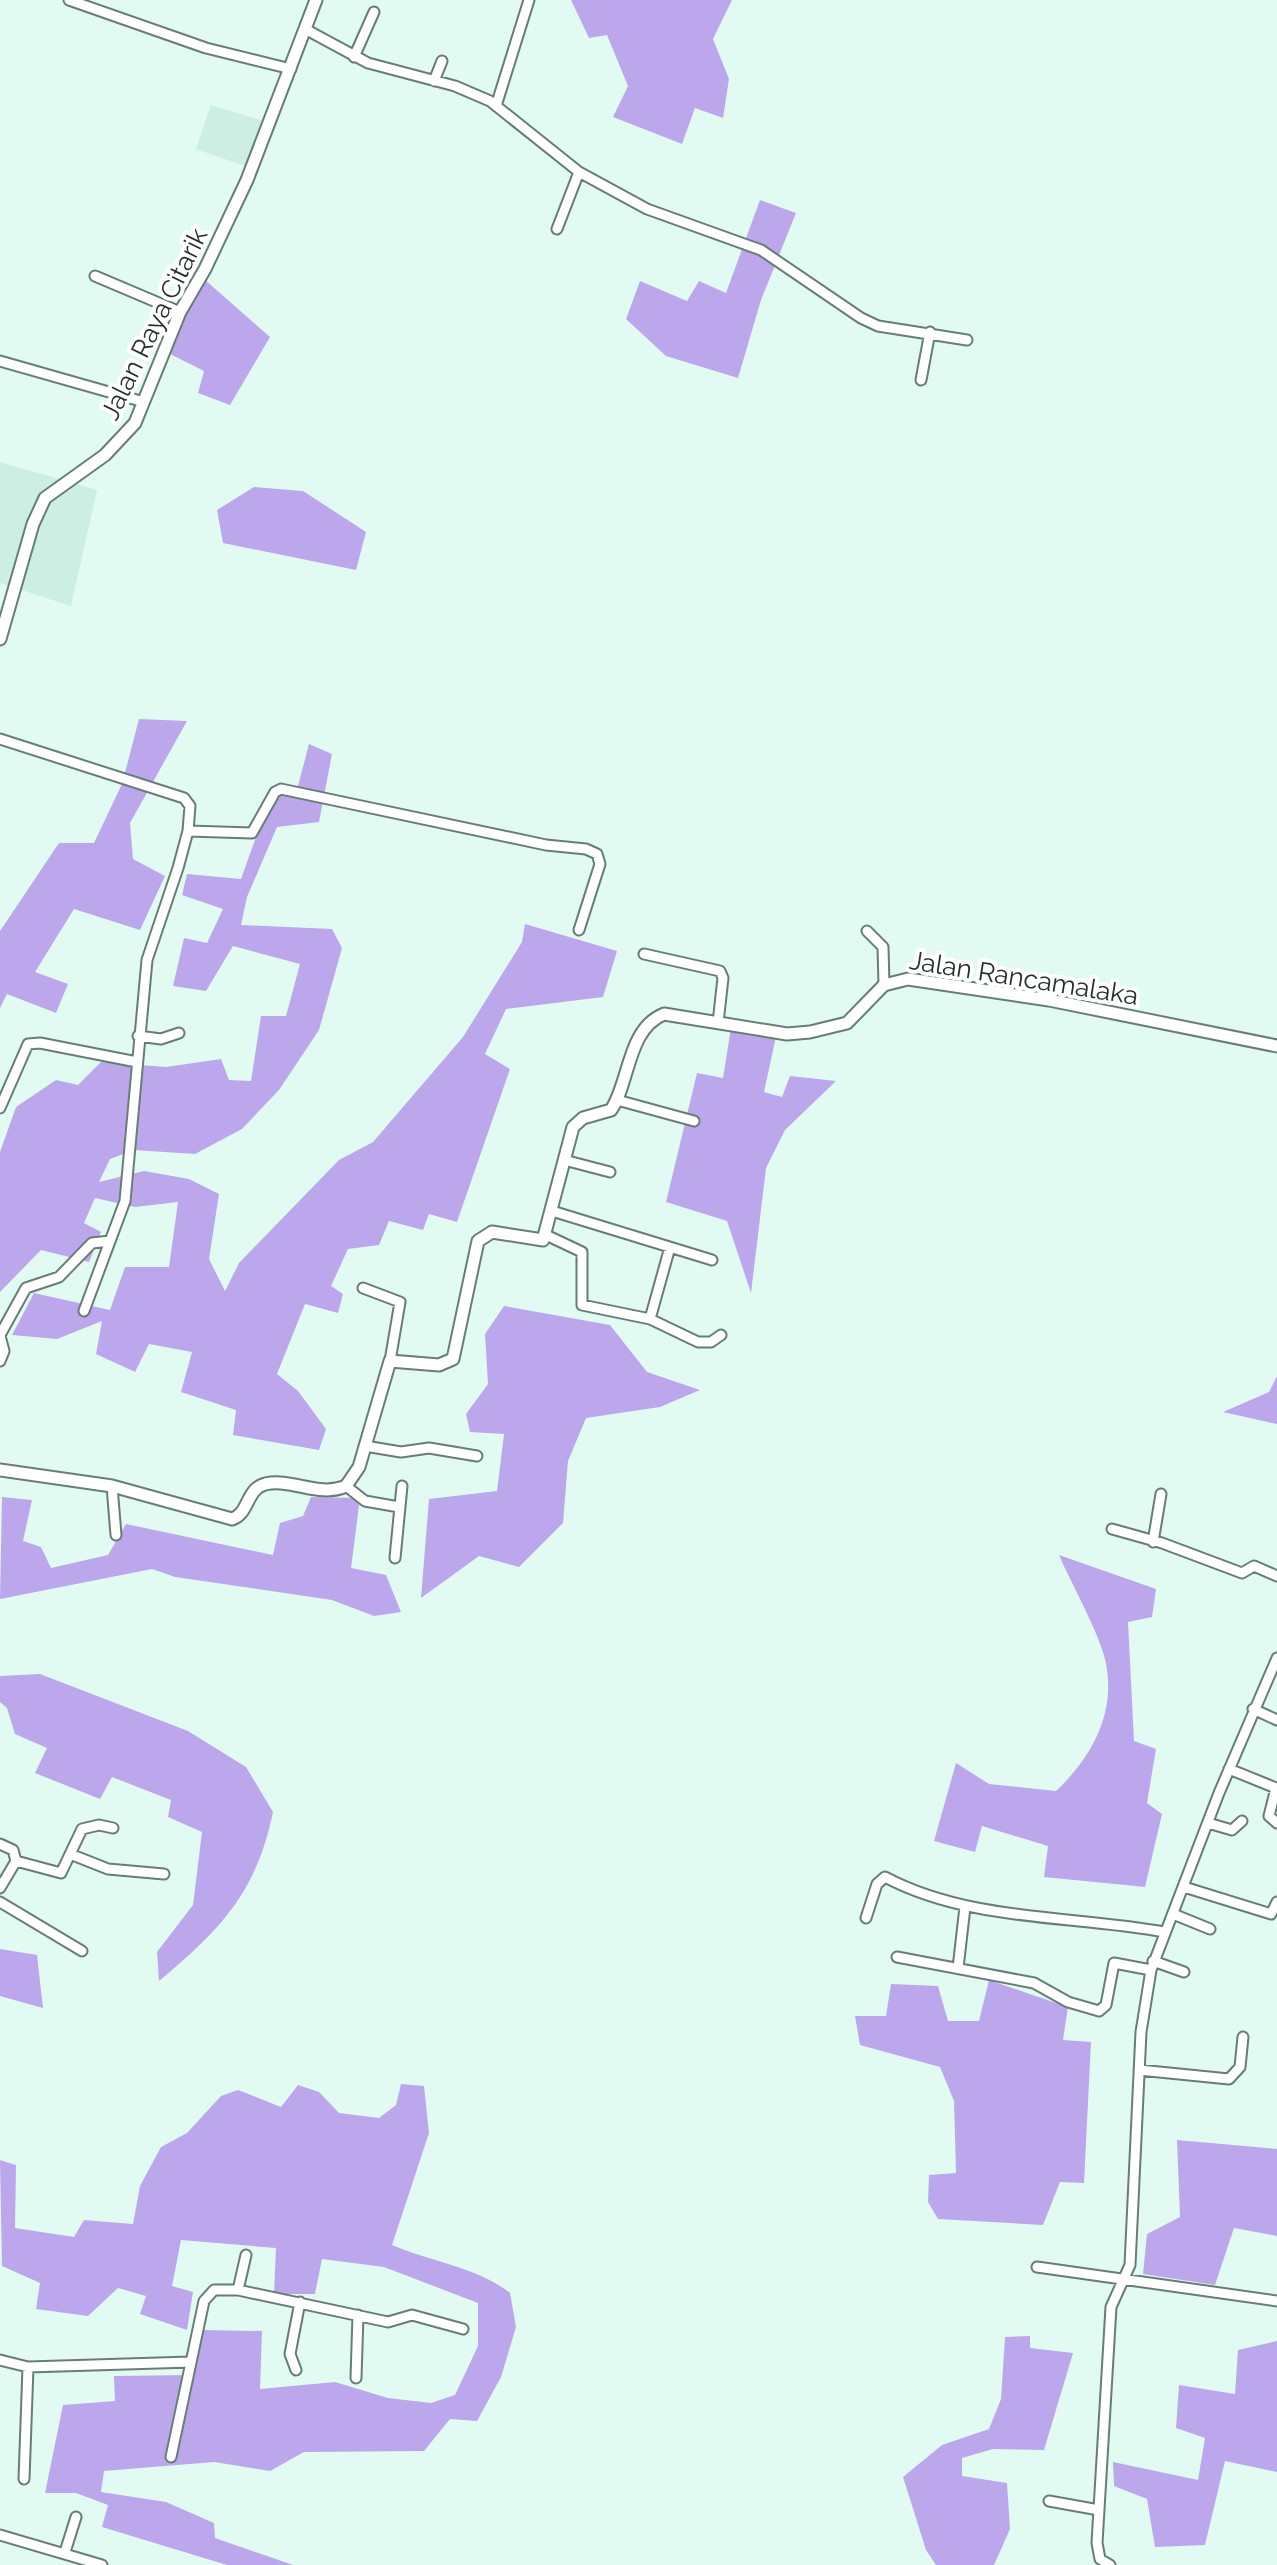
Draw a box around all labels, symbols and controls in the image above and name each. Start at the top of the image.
street label: Jalan Raya Citarik [95,223,213,425]
street label: Jalan Rancamalaka [907,945,1141,1011]

